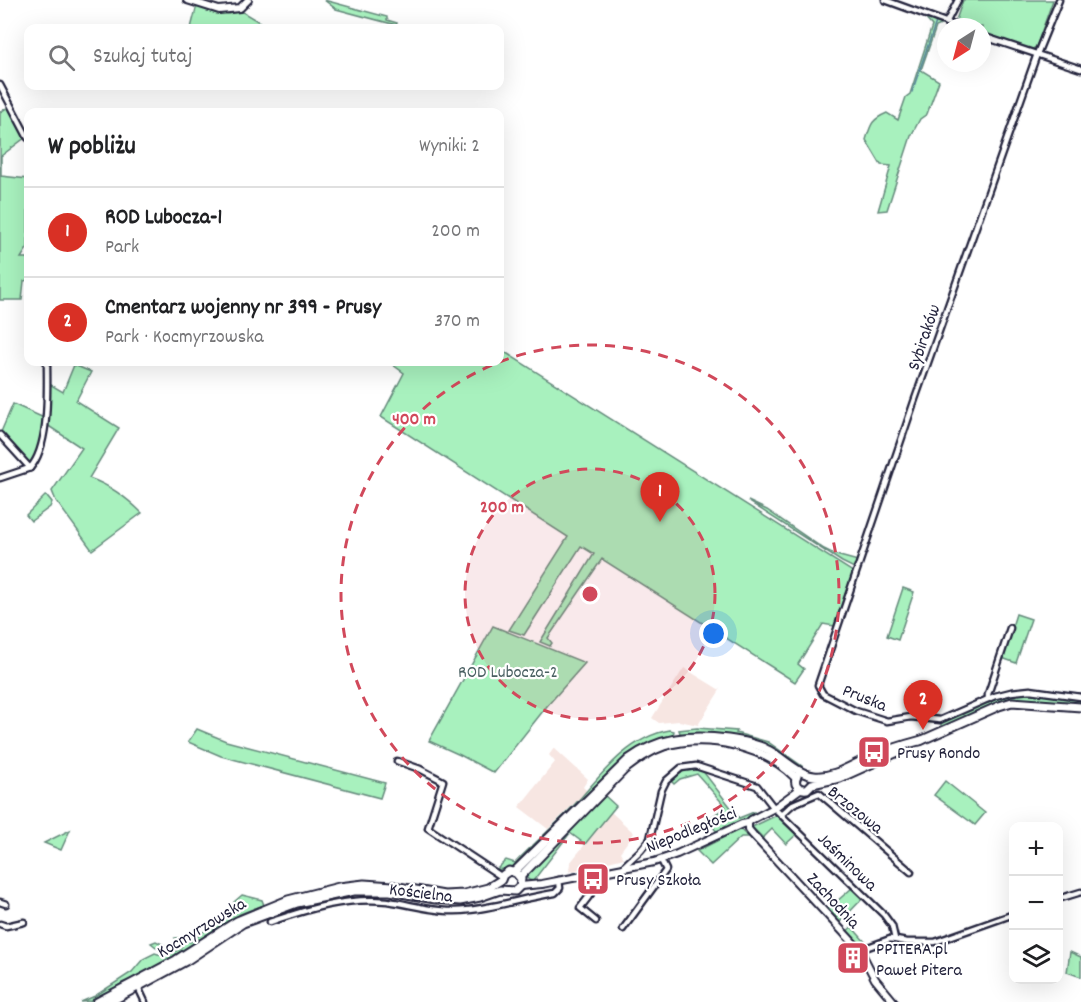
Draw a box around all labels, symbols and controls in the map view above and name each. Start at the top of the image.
north arrow [937,18,991,72]
search box [24,24,504,90]
icon: search [45,41,78,74]
text: Szukaj tutaj [93,42,192,73]
text: W pobliżu [48,129,136,166]
text: Wyniki: 2 [419,133,480,161]
text: ROD Lubocza-1 [105,203,222,234]
text: 1 [65,218,70,246]
text: 200 m [431,218,480,246]
text: Park [105,234,139,262]
text: Cmentarz wojenny nr 399 - Prusy [105,293,381,324]
street label: Sybiraków [902,301,948,374]
text: 2 [63,308,72,336]
text: 370 m [434,308,480,336]
text: Park · Kocmyrzowska [105,324,264,352]
text: 400 m [392,408,436,433]
pin: 1 [640,472,680,522]
text: 200 m [480,496,524,521]
centre of rings [580,584,600,604]
your location [699,619,728,648]
park label: ROD Lubocza-2 [458,661,558,686]
street label: Pruska [838,679,891,720]
pin: 2 [904,680,942,730]
bus stop icon: Prusy Rondo [856,734,892,770]
place label: Prusy Rondo [897,742,980,767]
street label: Brzozowa [821,781,888,841]
street label: Niepodległości [643,802,741,861]
map controls [1009,822,1063,984]
button: + [1009,822,1063,876]
street label: Jaśminowa [811,828,882,898]
bus stop icon: Prusy Szkoła [575,861,611,897]
street label: Zachodnia [800,868,865,936]
place label: Prusy Szkoła [616,869,701,894]
button: − [1009,876,1063,930]
street label: Kościelna [388,878,454,911]
street label: Kocmyrzowska [153,892,252,966]
button: layers [1009,930,1063,984]
place label: PPITERA.pl Paweł Pitera [876,938,963,984]
building icon: PPITERA.pl Paweł Pitera [835,940,871,976]

